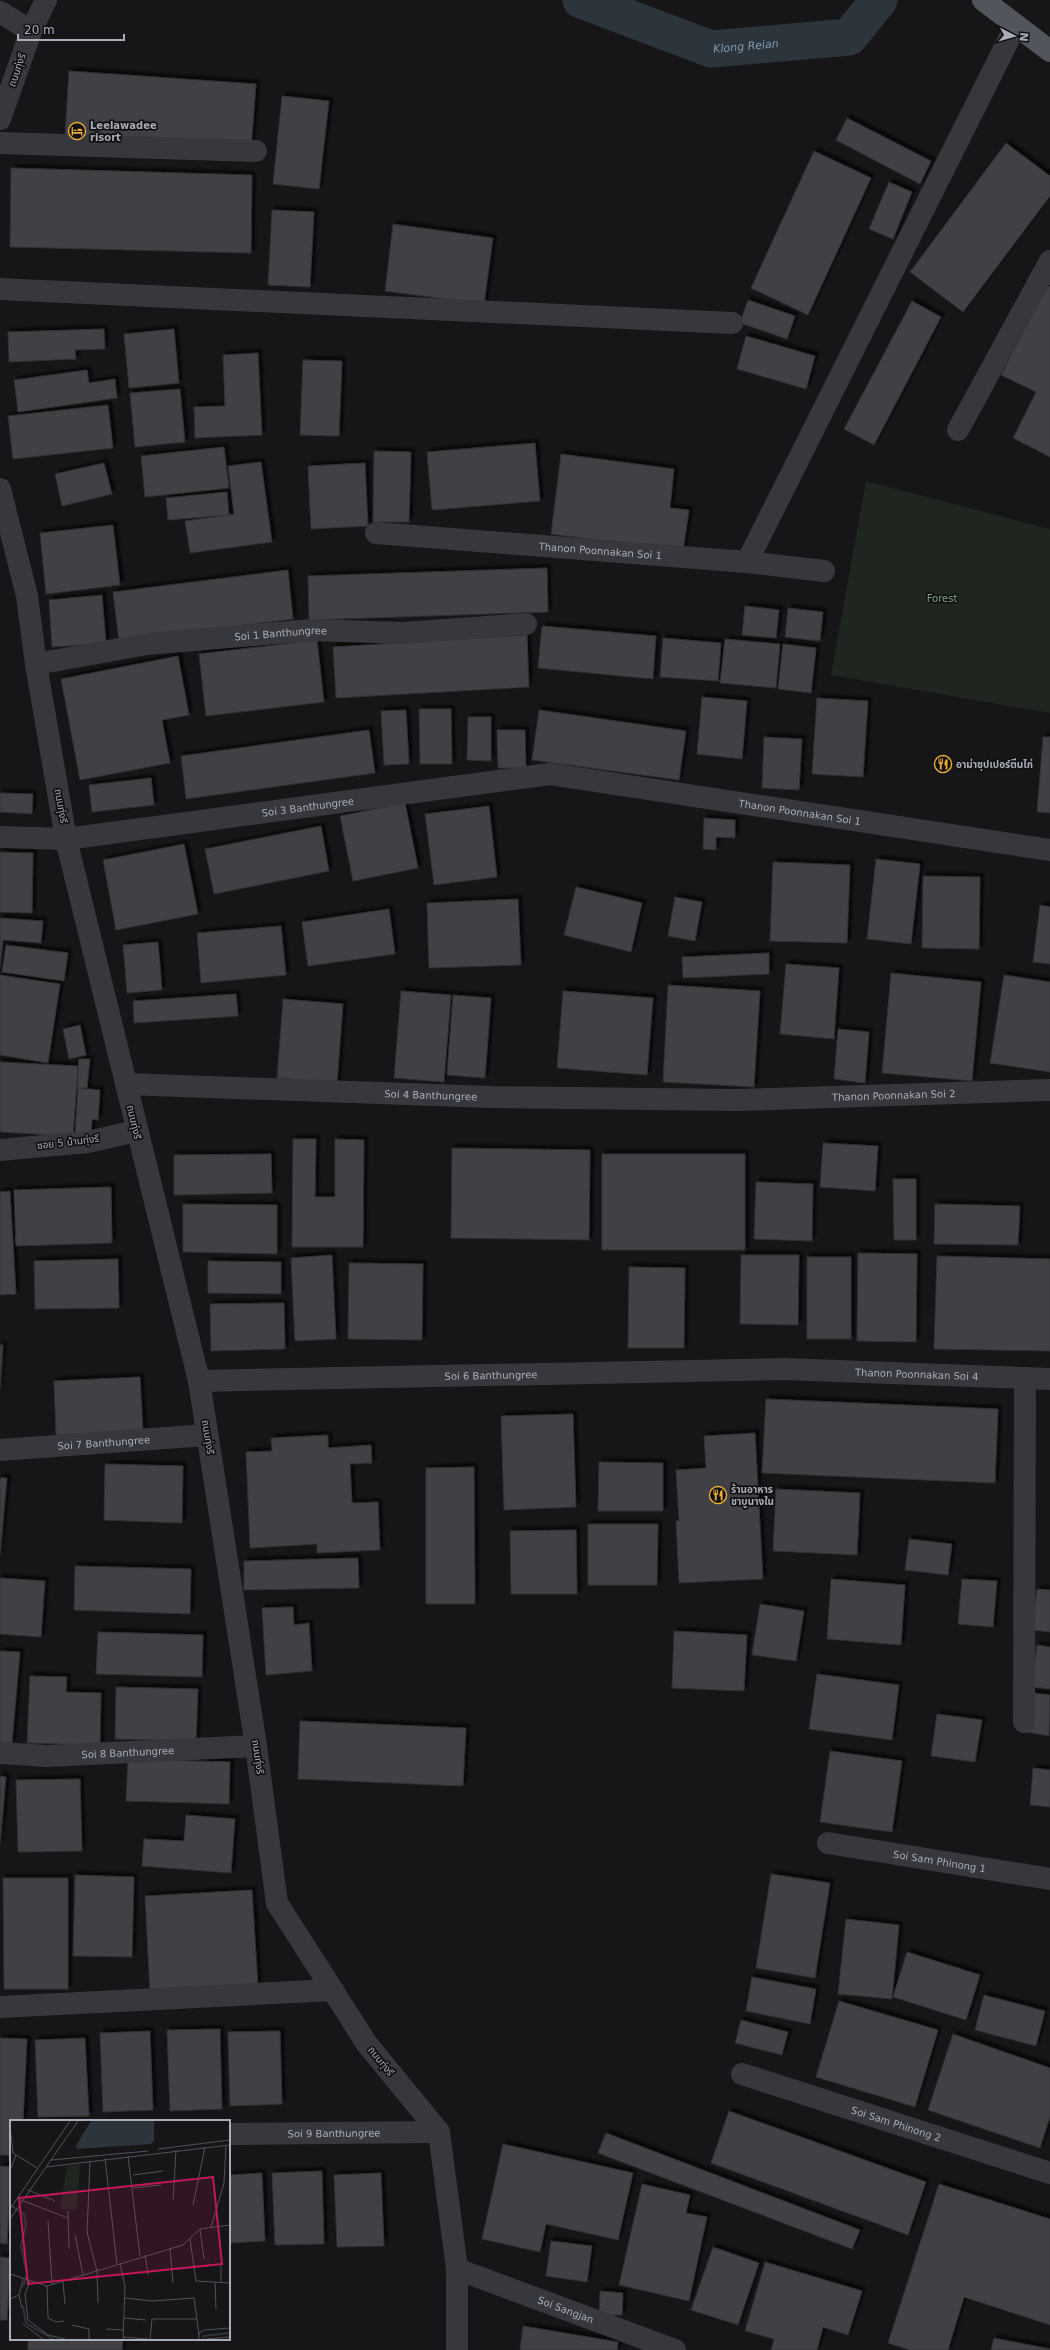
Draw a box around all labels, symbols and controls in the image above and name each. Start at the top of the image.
scale bar [18,16,124,42]
north arrow [994,16,1034,56]
text: 20 m [24,23,55,37]
text: N [1017,32,1030,42]
water label: Klong Reian [713,37,779,55]
street label: ถนนทุ่งรี [5,51,29,88]
place label: Leelawadee risort [90,120,157,143]
hotel icon: Leelawadee risort [67,121,87,141]
street label: Thanon Poonnakan Soi 1 [537,540,662,561]
park label: Forest [927,593,957,604]
street label: Soi 1 Banthungree [234,624,327,642]
restaurant icon: อาม่าซุปเปอร์ตีนไก่ [933,754,953,774]
place label: อาม่าซุปเปอร์ตีนไก่ [956,758,1033,771]
street label: ถนนทุ่งรี [52,788,70,825]
street label: Soi 3 Banthungree [261,795,355,818]
street label: Thanon Poonnakan Soi 1 [737,797,862,827]
street label: Soi 4 Banthungree [384,1088,477,1102]
street label: Thanon Poonnakan Soi 2 [831,1088,956,1102]
street label: ถนนทุ่งรี [124,1104,144,1141]
street label: ซอย 5 บ้านทุ่งรี [36,1132,100,1152]
street label: Thanon Poonnakan Soi 4 [854,1366,979,1382]
street label: Soi 6 Banthungree [444,1369,537,1381]
street label: ถนนทุ่งรี [199,1419,217,1456]
street label: Soi 7 Banthungree [57,1434,150,1451]
place label: ร้านอาหาร ชาบูนางใน [731,1483,774,1508]
restaurant icon: ร้านอาหาร ชาบูนางใน [708,1485,728,1505]
street label: ถนนทุ่งรี [249,1739,267,1776]
street label: Soi 8 Banthungree [81,1744,174,1760]
street label: Soi Sam Phinong 1 [892,1848,987,1874]
street label: ถนนทุ่งรี [365,2043,397,2079]
street label: Soi Sam Phinong 2 [850,2104,943,2143]
inset map [10,2120,230,2340]
street label: Soi 9 Banthungree [287,2127,380,2139]
street label: Soi Sangjan [536,2294,595,2325]

